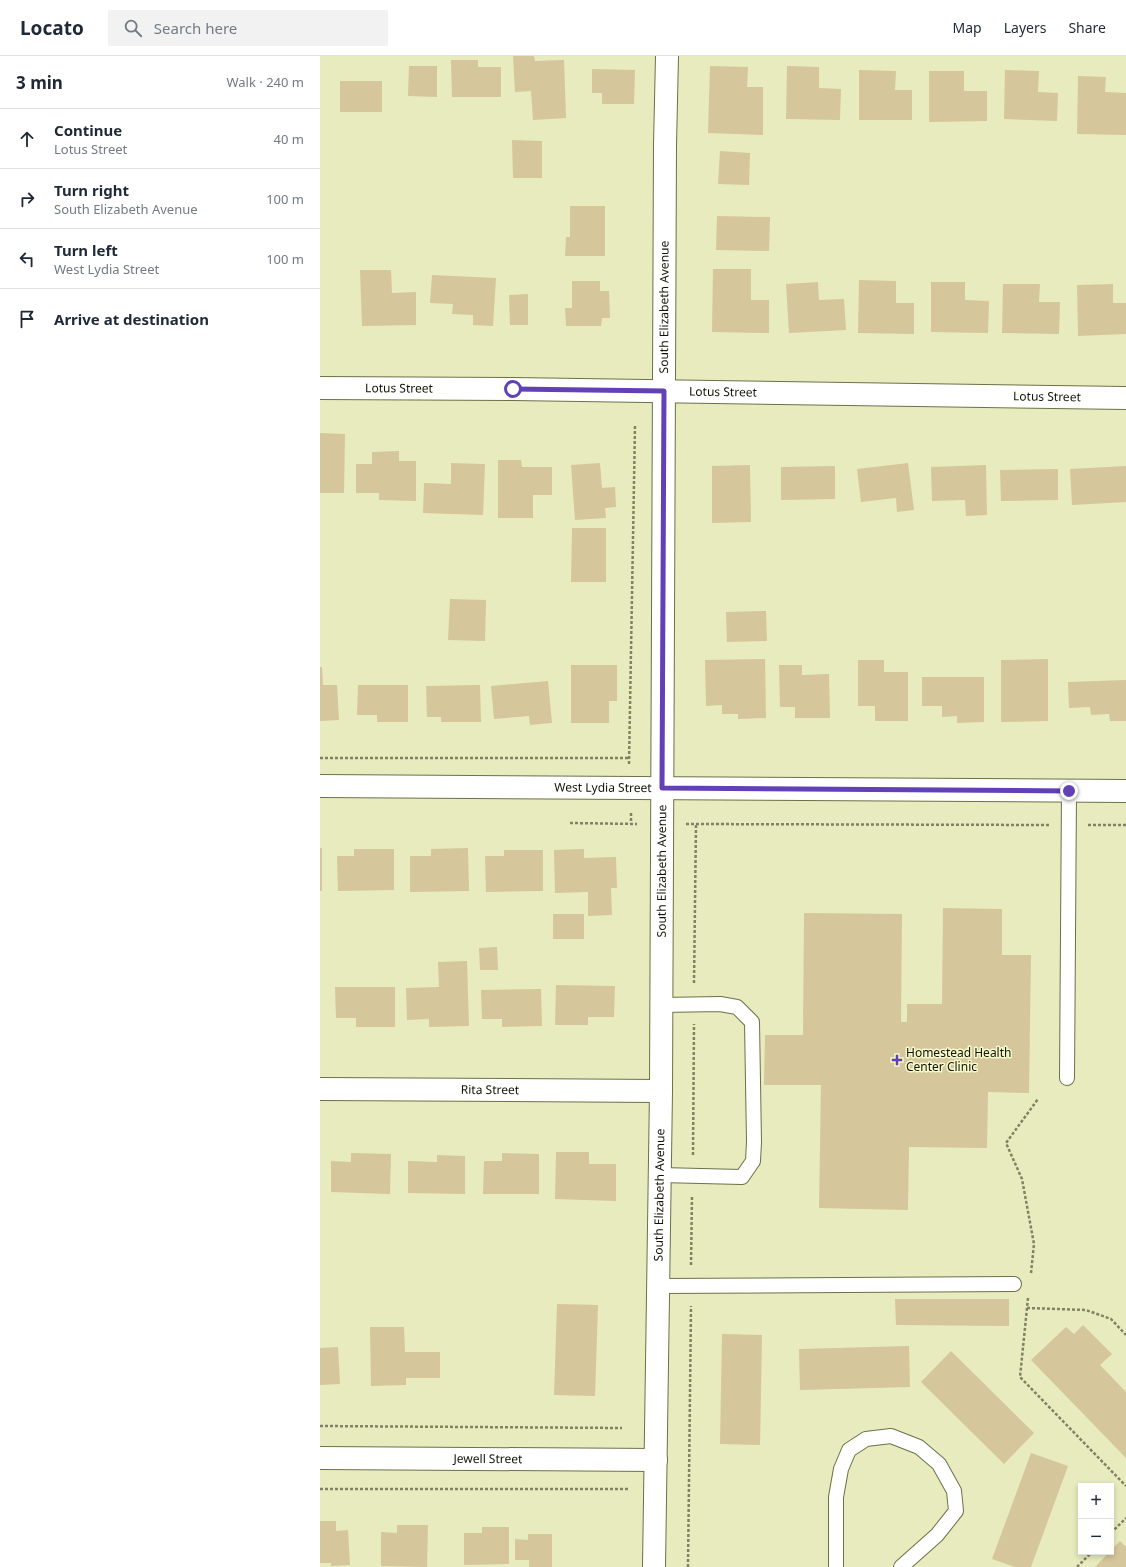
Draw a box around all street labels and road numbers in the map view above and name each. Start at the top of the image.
street label: South Elizabeth Avenue [655,240,673,373]
street label: Lotus Street [365,379,434,397]
street label: Lotus Street [689,383,758,401]
street label: Lotus Street [1013,387,1082,405]
street label: West Lydia Street [554,778,652,796]
street label: South Elizabeth Avenue [653,804,670,937]
street label: Rita Street [461,1081,520,1098]
street label: South Elizabeth Avenue [649,1128,668,1262]
street label: Jewell Street [452,1450,523,1467]

